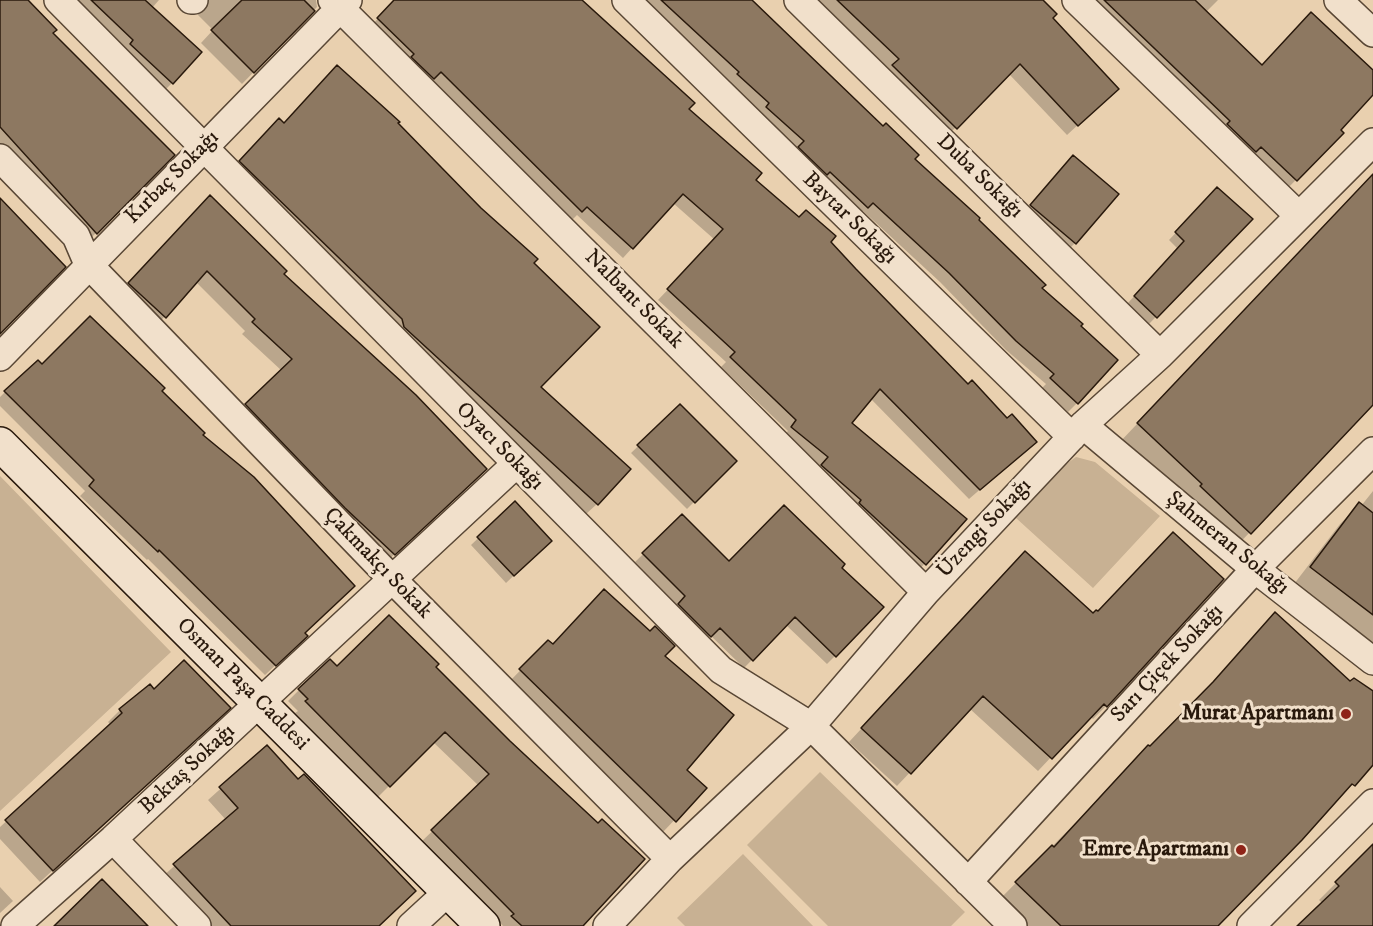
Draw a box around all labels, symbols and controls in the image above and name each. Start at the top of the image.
street label: Kırbaç Sokağı [121,126,225,230]
street label: Duba Sokağı [930,129,1028,225]
street label: Baytar Sokağı [796,167,902,271]
street label: Nalbant Sokak [578,245,688,355]
street label: Oyacı Sokağı [449,397,549,497]
street label: Üzengi Sokağı [932,474,1038,584]
street label: Şahmeran Sokağı [1160,486,1294,602]
street label: Çakmakçı Sokak [317,503,437,625]
street label: Sarı Çiçek Sokağı [1106,599,1230,729]
street label: Osman Paşa Caddesi [170,613,314,757]
place label: Murat Apartmanı [1182,701,1334,727]
marker: Murat Apartmanı [1339,707,1353,721]
street label: Bektaş Sokağı [135,719,241,821]
place label: Emre Apartmanı [1082,837,1229,863]
marker: Emre Apartmanı [1234,843,1248,857]

